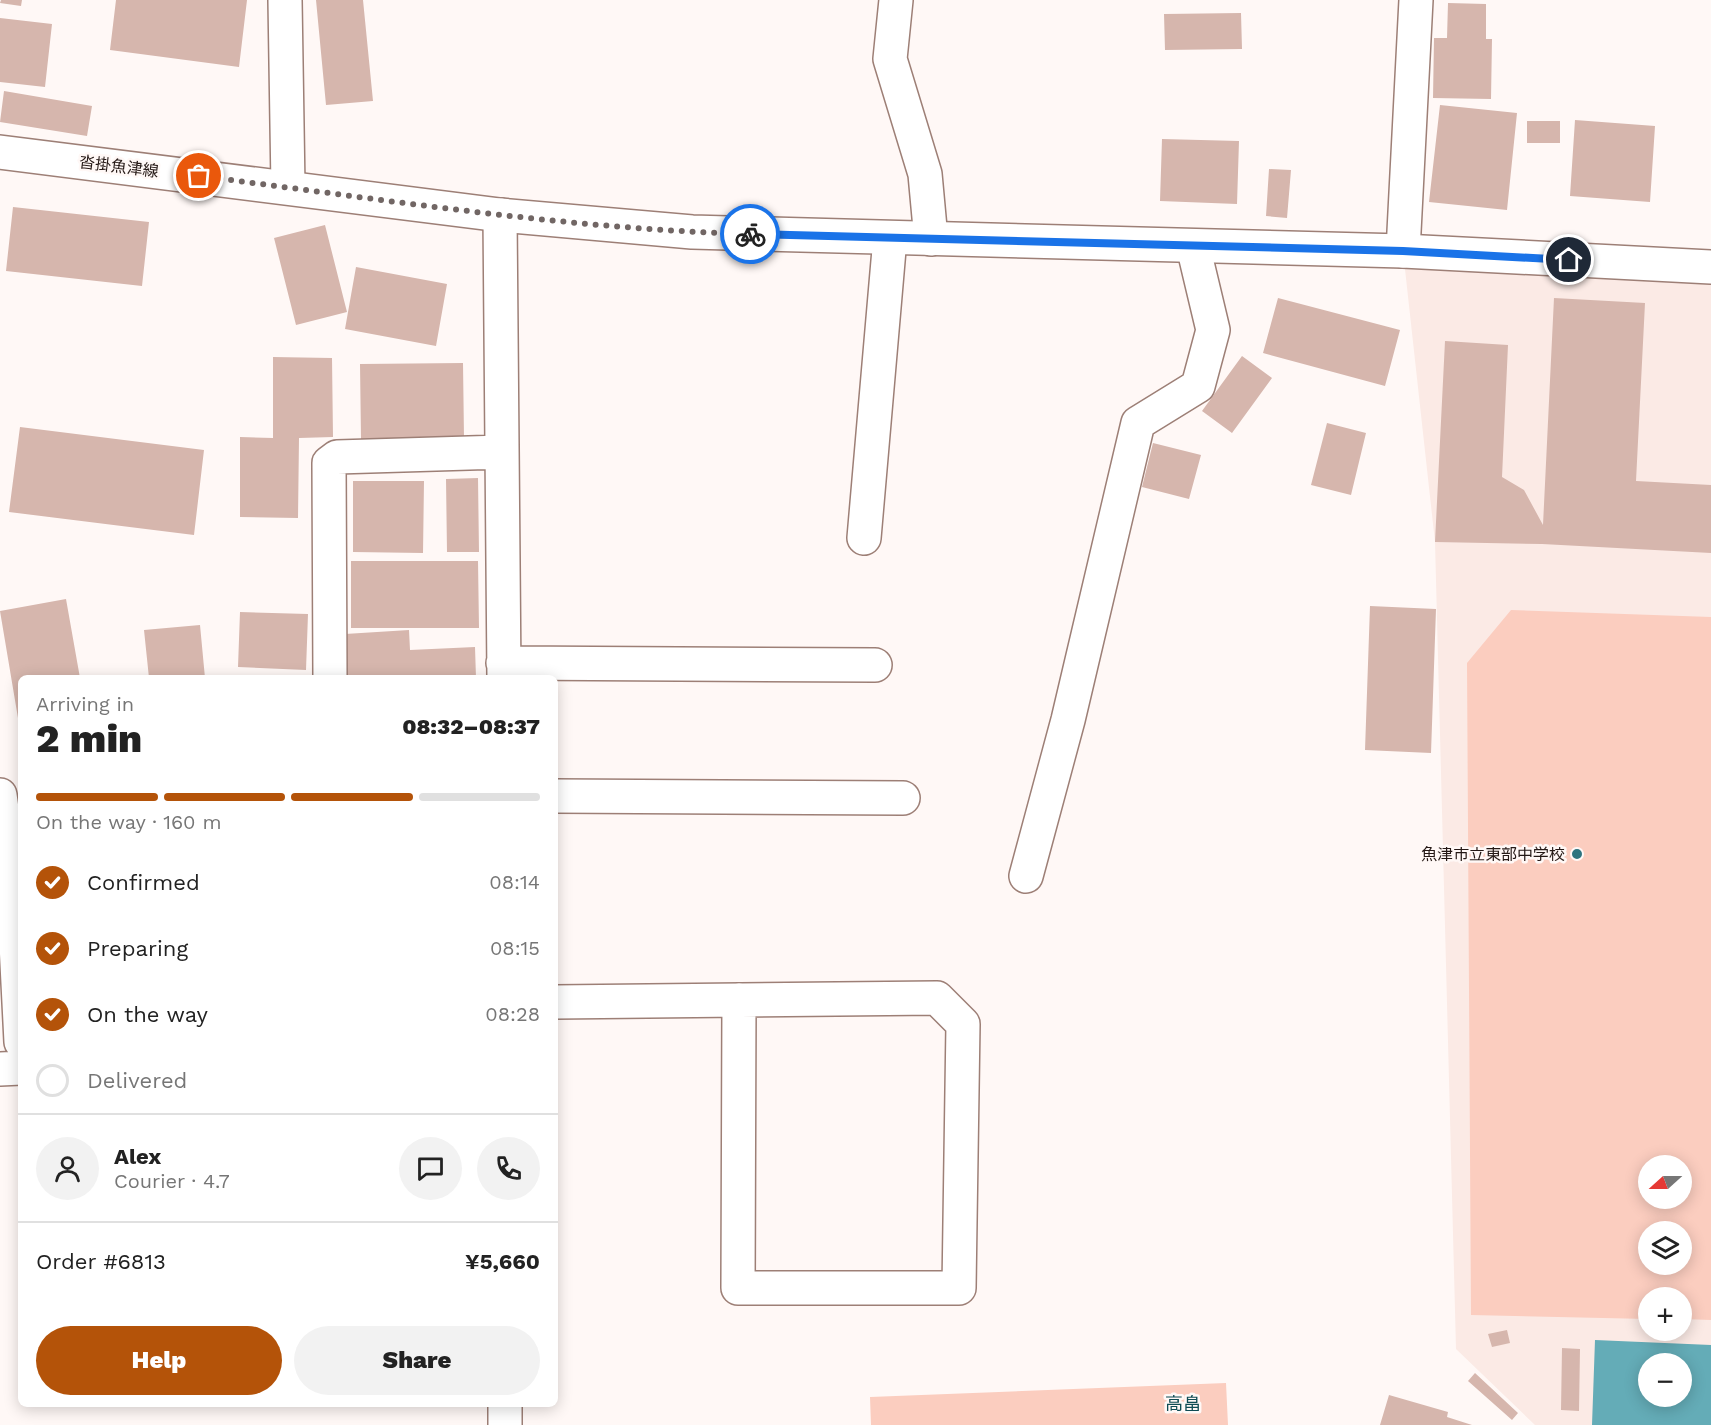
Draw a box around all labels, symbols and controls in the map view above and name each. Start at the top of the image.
pin [173,150,224,201]
street label: 沓掛魚津線 [78,152,160,181]
icon: bag [182,159,215,192]
courier [720,204,780,264]
icon: bike [734,218,767,251]
pin [1543,234,1594,285]
icon: home [1552,243,1585,276]
text: Arriving in [36,692,134,716]
text: 08:32–08:37 [402,714,540,739]
text: 2 min [36,716,142,761]
text: On the way · 160 m [36,810,221,834]
place label: 魚津市立東部中学校 [1421,845,1565,864]
marker: 魚津市立東部中学校 [1570,847,1584,861]
icon: check [36,866,69,899]
text: Confirmed [87,870,200,895]
text: 08:14 [489,870,540,894]
icon: check [36,932,69,965]
text: Preparing [87,936,188,961]
text: 08:15 [490,936,540,960]
icon: check [36,998,69,1031]
text: On the way [87,1002,208,1027]
text: 08:28 [485,1002,540,1026]
text: Delivered [87,1068,187,1093]
button: person [36,1137,99,1200]
button: chat [399,1137,462,1200]
button: phone [477,1137,540,1200]
text: Alex [114,1144,161,1169]
north arrow [1638,1155,1692,1209]
map controls [1638,1155,1692,1407]
text: Courier · 4.7 [114,1169,230,1193]
button: layers [1638,1221,1692,1275]
text: Order #6813 [36,1249,166,1274]
text: ¥5,660 [465,1249,540,1274]
button: + [1638,1287,1692,1341]
button: Help [36,1326,282,1395]
button: Share [294,1326,540,1395]
button: − [1638,1353,1692,1407]
district label: 高畠 [1165,1393,1201,1414]

